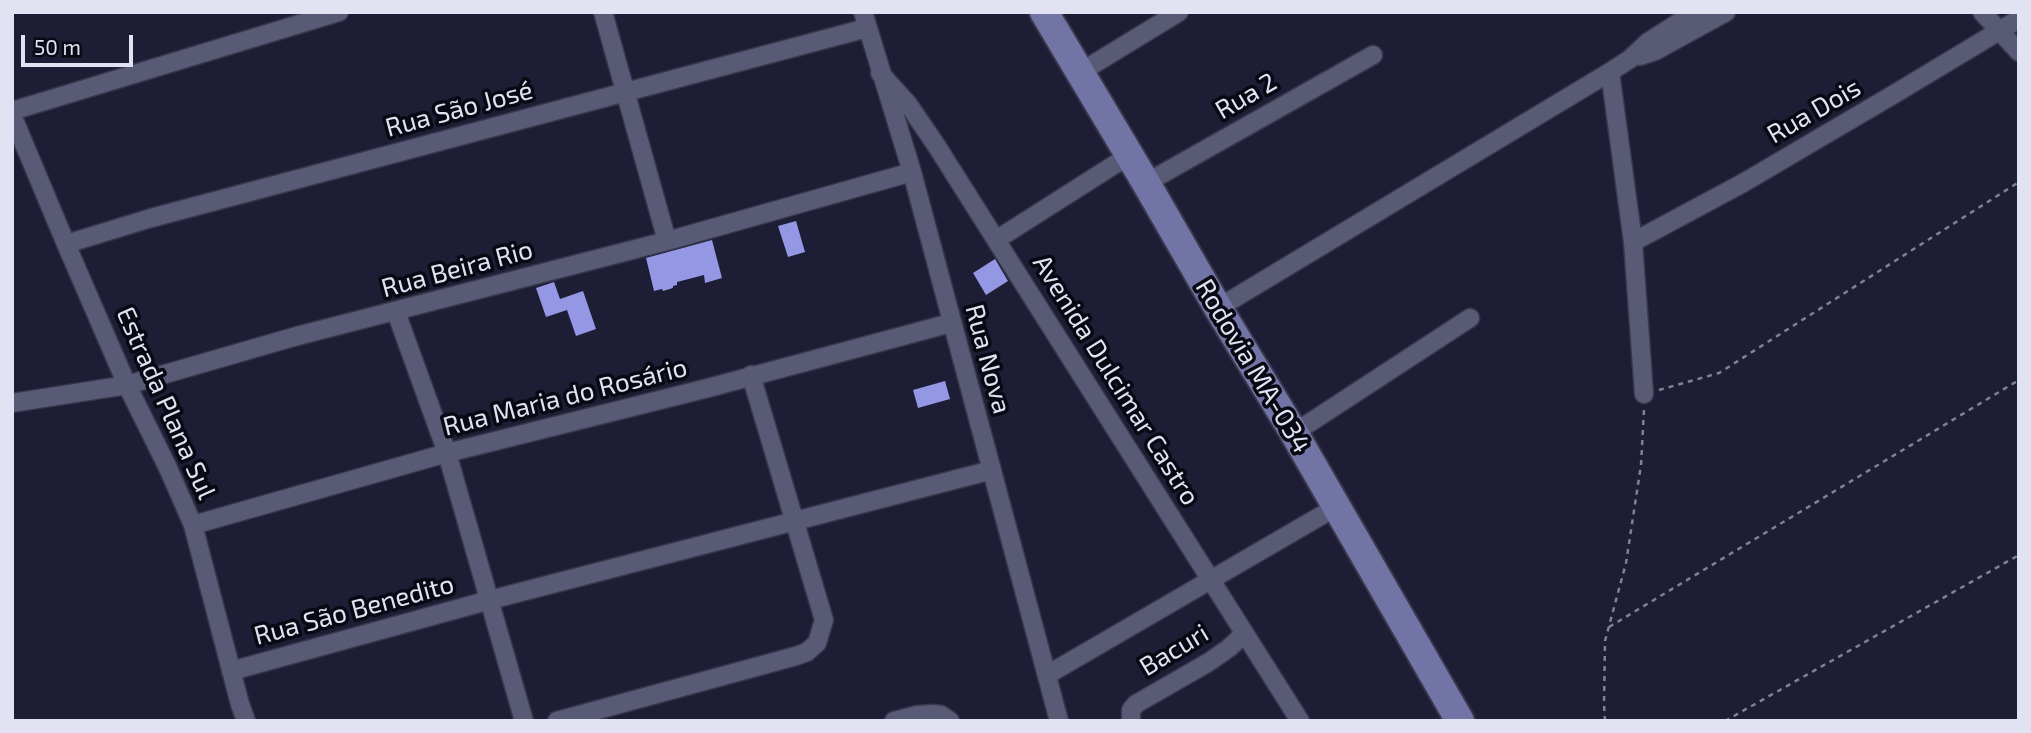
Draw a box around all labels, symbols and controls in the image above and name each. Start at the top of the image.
scale bar [24,21,136,65]
text: 50 m [34,34,81,59]
street label: Rua 2 [1210,66,1282,126]
street label: Rua Dois [1762,72,1866,150]
street label: Rua São José [382,74,536,144]
street label: Rua Beira Rio [378,234,536,304]
street label: Avenida Dulcimar Castro [1026,249,1206,511]
street label: Rodovia MA-034 [1189,273,1317,459]
street label: Rua Nova [958,301,1018,417]
street label: Estrada Plana Sul [110,302,222,504]
street label: Rua Maria do Rosário [440,352,690,442]
street label: Rua São Benedito [251,568,457,652]
street label: Bacuri [1134,617,1214,683]

